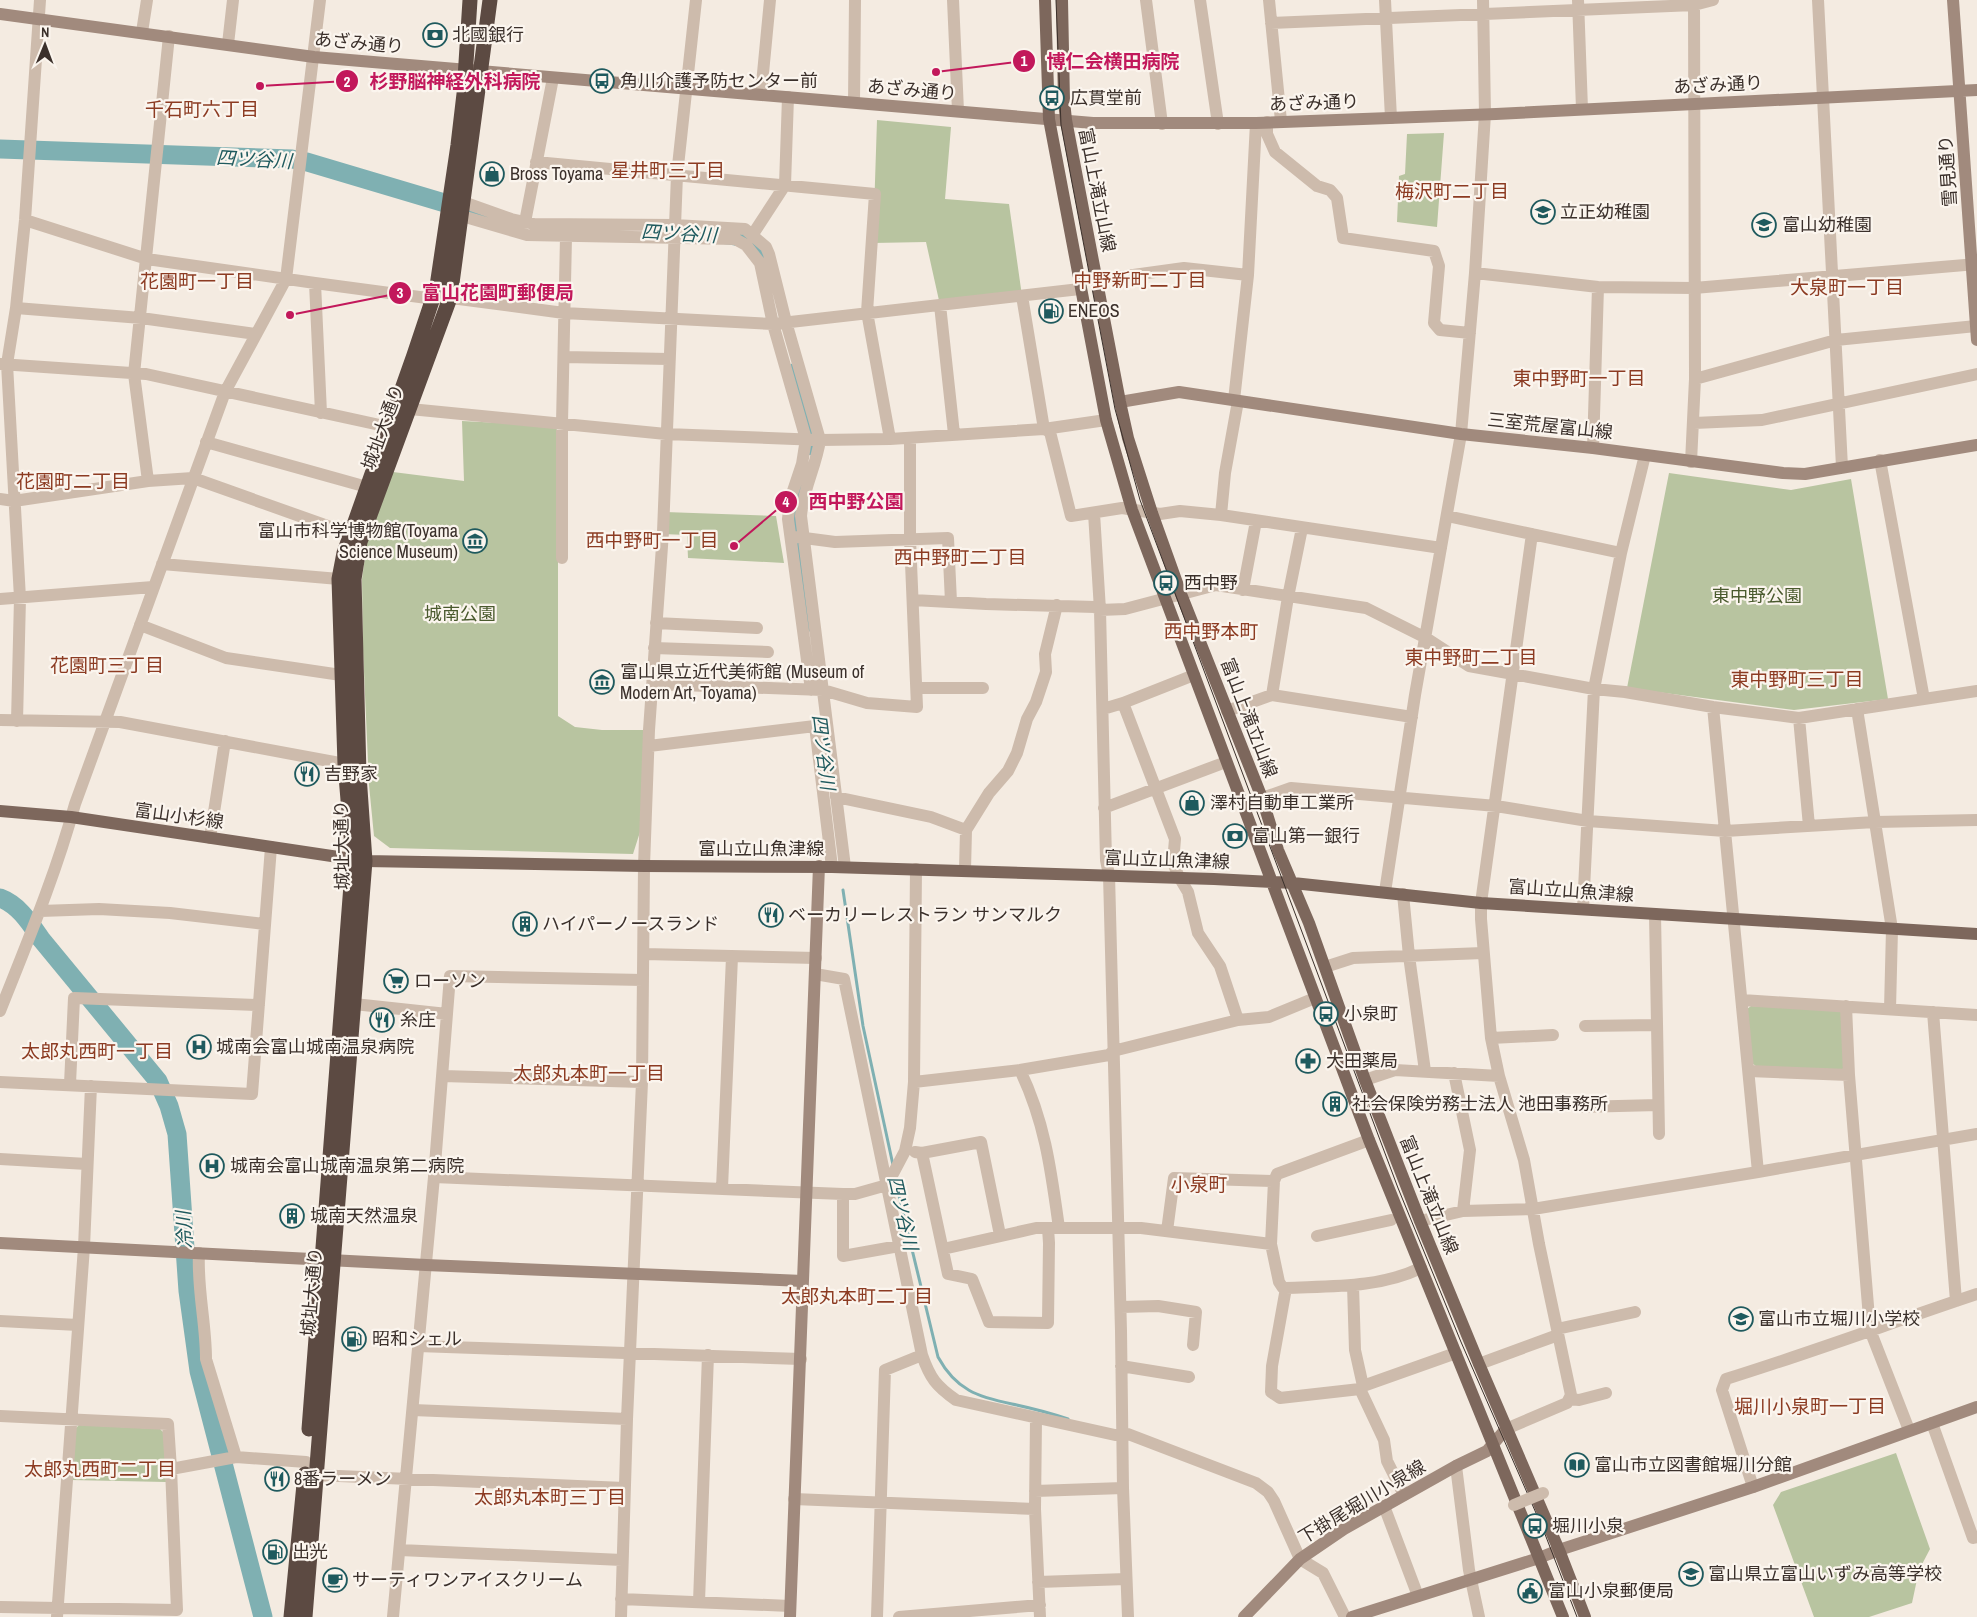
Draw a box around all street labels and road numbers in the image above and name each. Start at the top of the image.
street label: あざみ通り [313,26,405,59]
street label: あざみ通り [1672,70,1764,99]
street label: あざみ通り [866,73,958,106]
street label: あざみ通り [1269,88,1359,117]
street label: 富山上滝立山線 [1073,126,1122,254]
street label: 雪見通り [1933,134,1962,208]
street label: 城址大通り [355,380,410,473]
street label: 三室荒屋富山線 [1486,406,1614,445]
street label: 富山上滝立山線 [1215,655,1284,781]
street label: 富山小杉線 [133,797,225,834]
street label: 城址大通り [328,800,355,890]
street label: 富山立山魚津線 [698,836,824,861]
street label: 富山立山魚津線 [1104,845,1230,874]
street label: 富山立山魚津線 [1507,874,1635,907]
street label: 富山上滝立山線 [1394,1132,1465,1258]
street label: 城址大通り [295,1246,328,1338]
street label: 下掛尾堀川小泉線 [1294,1454,1430,1549]

